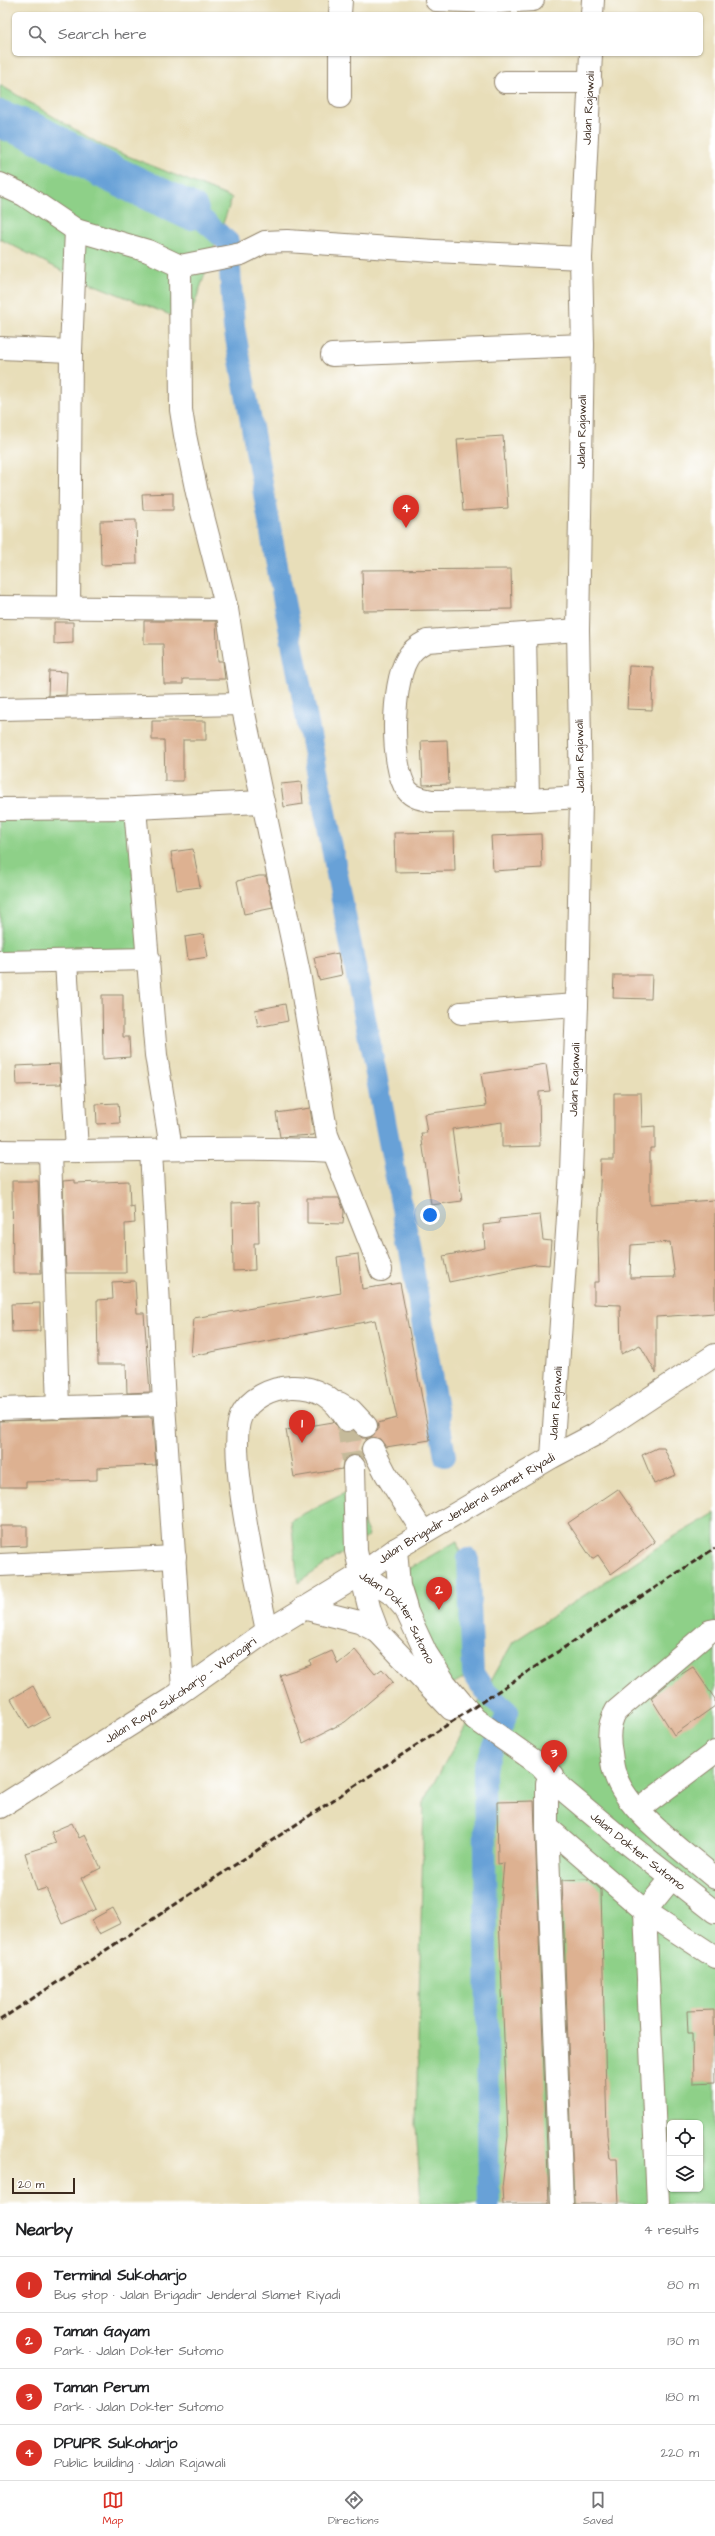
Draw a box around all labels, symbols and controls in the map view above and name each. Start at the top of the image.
search box [12,12,703,56]
icon: search [26,23,48,45]
text: Search here [58,24,147,45]
street label: Jalan Rajawali [578,71,599,145]
street label: Jalan Rajawali [572,395,591,469]
pin: 4 [393,495,419,528]
street label: Jalan Rajawali [571,719,589,793]
street label: Jalan Rajawali [564,1042,584,1117]
your location [420,1205,440,1225]
street label: Jalan Rajawali [545,1366,567,1440]
pin: 1 [289,1410,315,1443]
street label: Jalan Brigadir Jenderal Slamet Riyadi [374,1449,558,1568]
street label: Jalan Dokter Sutomo [356,1566,439,1667]
pin: 2 [426,1577,452,1610]
street label: Jalan Raya Sukoharjo - Wonogiri [101,1633,260,1747]
pin: 3 [541,1740,567,1773]
street label: Jalan Dokter Sutomo [587,1808,689,1894]
map controls [667,2120,703,2192]
button: locate [667,2120,703,2156]
button: layers [667,2156,703,2192]
scale bar [12,2176,75,2195]
text: 20 m [18,2177,44,2192]
text: Nearby [16,2218,73,2242]
text: 4 results [644,2221,699,2239]
text: Terminal Sukoharjo [54,2265,187,2286]
text: 1 [28,2276,30,2294]
text: 80 m [667,2276,699,2294]
text: Bus stop · Jalan Brigadir Jenderal Slamet Riyadi [54,2286,340,2304]
text: Taman Gayam [54,2321,149,2342]
text: 2 [25,2332,33,2350]
text: 130 m [667,2332,699,2350]
text: Park · Jalan Dokter Sutomo [54,2342,224,2360]
text: Taman Perum [54,2377,149,2398]
text: 3 [26,2388,32,2406]
text: 180 m [665,2388,699,2406]
text: Park · Jalan Dokter Sutomo [54,2398,224,2416]
text: DPUPR Sukoharjo [54,2433,177,2454]
text: 4 [25,2444,33,2462]
text: 220 m [661,2444,699,2462]
text: Public building · Jalan Rajawali [54,2454,225,2472]
tab: Map [102,2489,124,2528]
tab: Directions [328,2489,379,2528]
tab: Saved [583,2489,613,2528]

